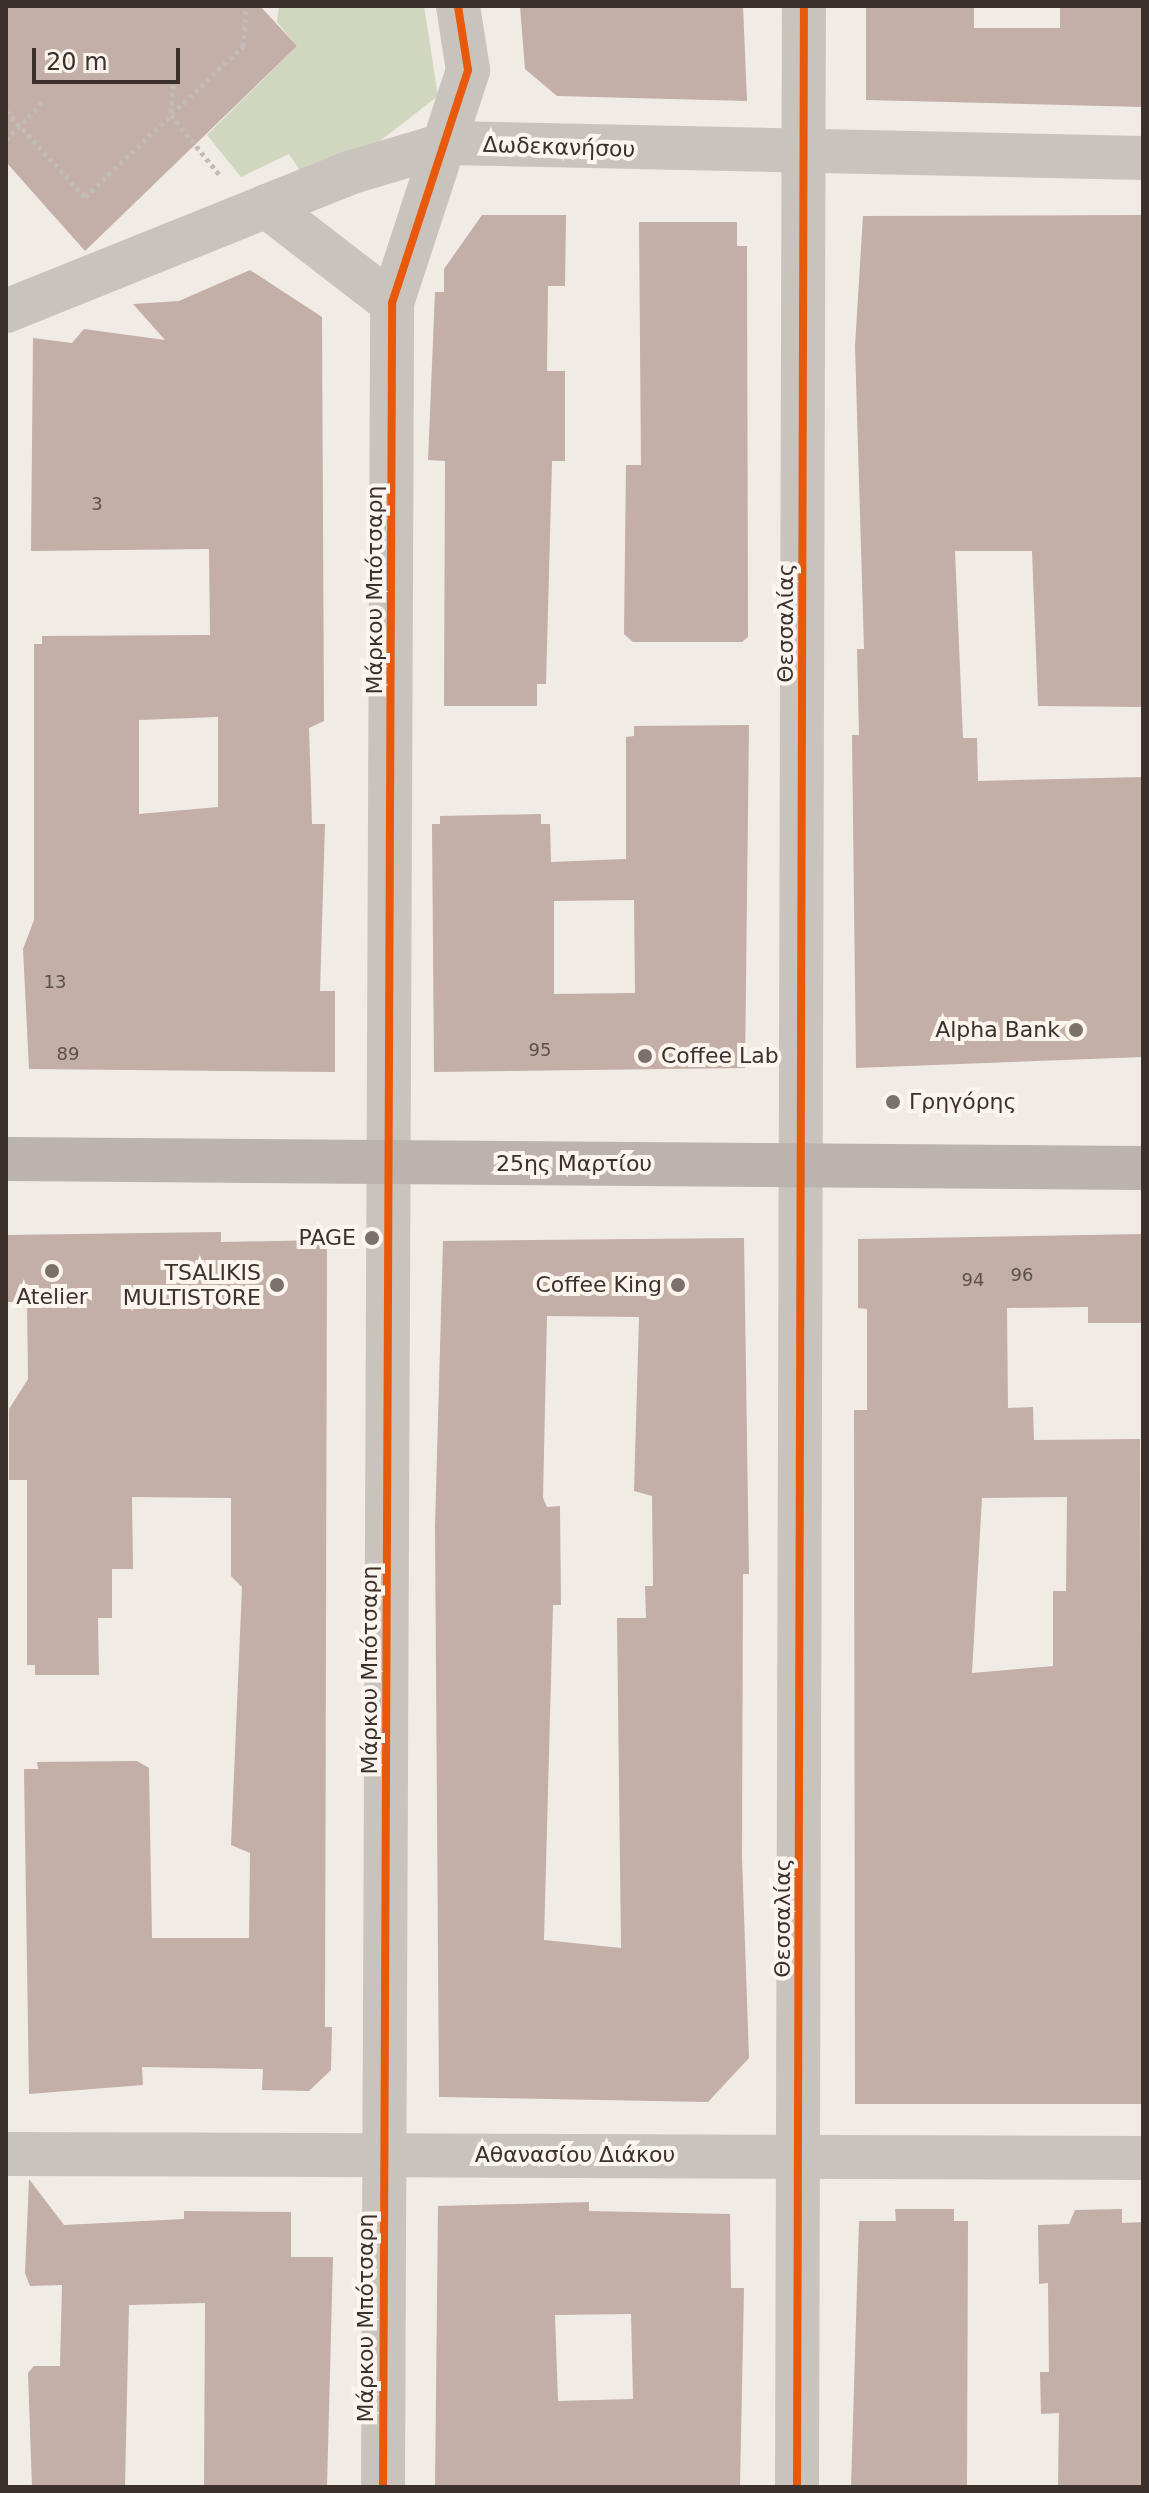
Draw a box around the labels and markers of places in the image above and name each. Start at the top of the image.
place label: Alpha Bank [935,1017,1060,1043]
marker: Alpha Bank [1067,1021,1085,1039]
place label: Coffee Lab [661,1043,779,1069]
marker: Coffee Lab [636,1047,654,1065]
place label: Γρηγόρης [909,1089,1016,1115]
marker: Γρηγόρης [884,1093,902,1111]
place label: PAGE [299,1225,356,1251]
marker: PAGE [363,1229,381,1247]
place label: TSALIKIS MULTISTORE [123,1259,261,1310]
marker: Atelier [43,1262,61,1280]
place label: Coffee King [536,1272,662,1298]
marker: TSALIKIS MULTISTORE [268,1276,286,1294]
marker: Coffee King [669,1276,687,1294]
place label: Atelier [16,1284,88,1310]

